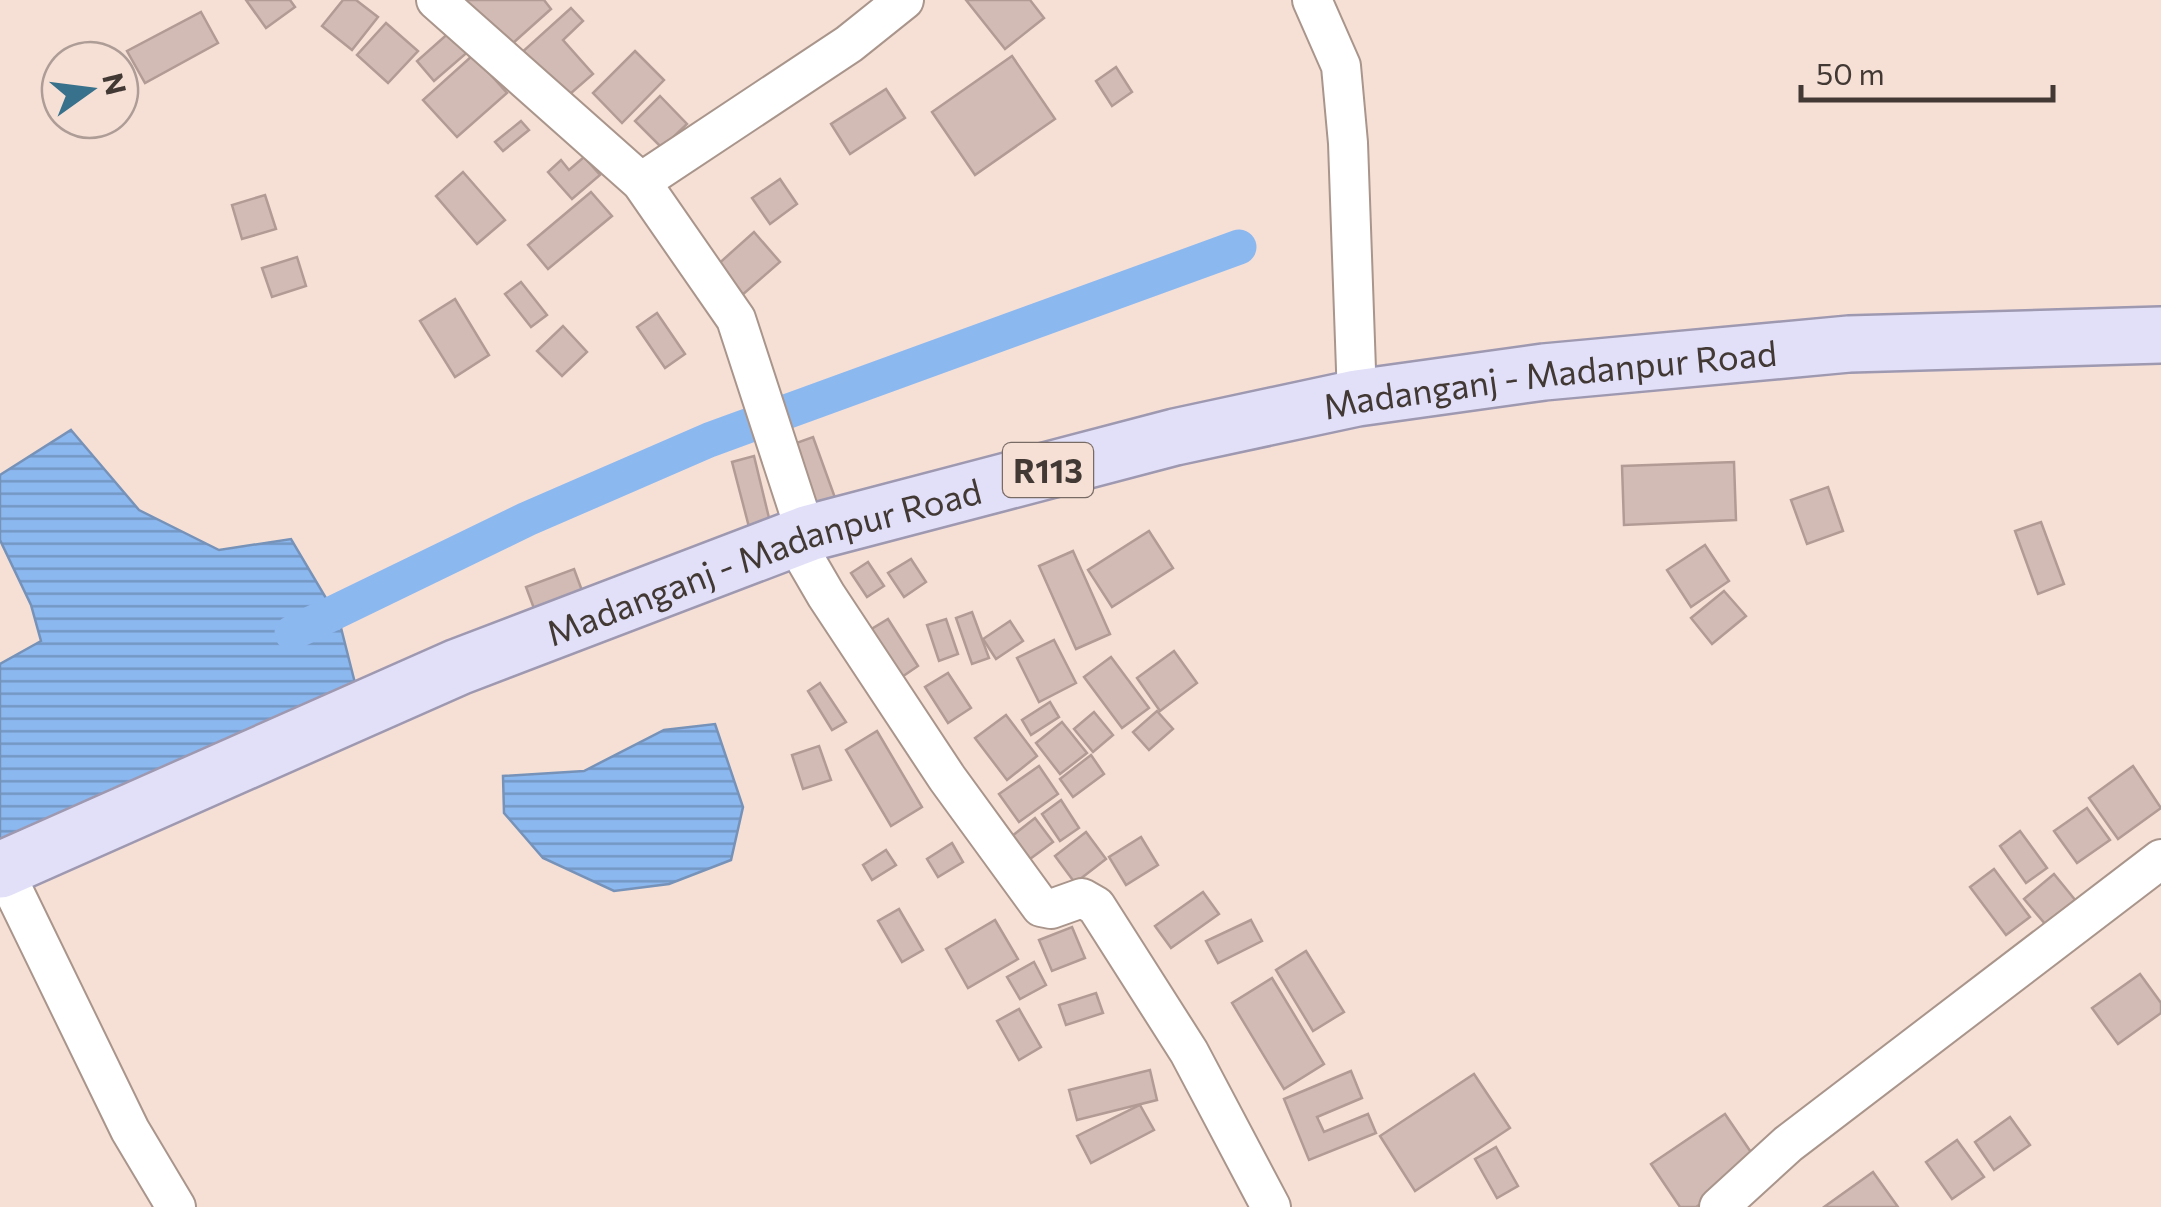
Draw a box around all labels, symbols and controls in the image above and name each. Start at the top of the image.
north arrow [40,40,140,140]
scale bar [1801,40,2054,102]
text: 50 m [1816,54,1885,91]
text: N [96,69,134,98]
street label: Madanganj - Madanpur Road [1319,329,1779,426]
road number: R113 [1003,443,1093,497]
street label: Madanganj - Madanpur Road [540,467,986,653]

